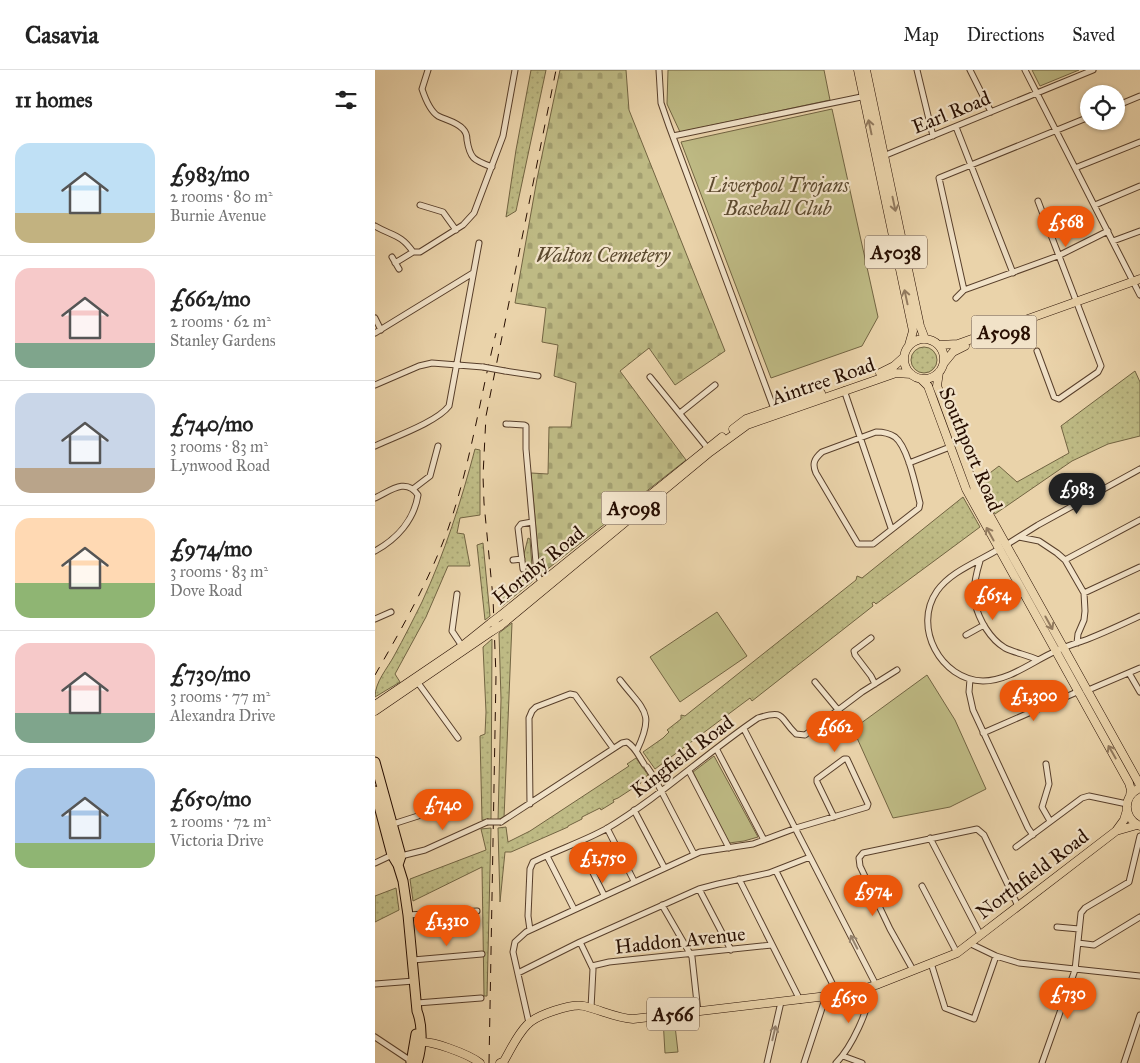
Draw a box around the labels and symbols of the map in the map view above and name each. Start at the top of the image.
street label: Earl Road [908,85,994,139]
one-way arrow [865,120,874,136]
park label: Liverpool Trojans Baseball Club [706,173,850,220]
one-way arrow [890,195,899,211]
pin: £568 [1036,206,1096,248]
road number: A5038 [865,236,927,268]
park label: Walton Cemetery [536,243,672,267]
one-way arrow [901,290,910,306]
road number: A5098 [971,316,1037,348]
street label: Aintree Road [767,352,878,410]
street label: Southport Road [934,383,1008,515]
pin: £983 [1047,472,1107,515]
road number: A5098 [601,492,667,524]
street label: Hornby Road [487,521,589,609]
one-way arrow [985,527,994,542]
pin: £654 [963,578,1023,621]
one-way arrow [1044,615,1054,629]
pin: £1,300 [993,680,1075,722]
street label: Kingfield Road [626,710,739,803]
pin: £662 [805,710,865,753]
one-way arrow [1106,746,1116,760]
pin: £740 [413,788,473,831]
street label: Northfield Road [971,824,1093,924]
pin: £1,750 [562,842,644,884]
pin: £974 [843,874,903,917]
pin: £1,310 [406,904,488,947]
street label: Haddon Avenue [613,921,747,959]
one-way arrow [849,935,858,950]
pin: £730 [1038,978,1098,1020]
pin: £650 [819,982,879,1024]
road number: A566 [647,998,699,1031]
one-way arrow [769,1025,779,1041]

